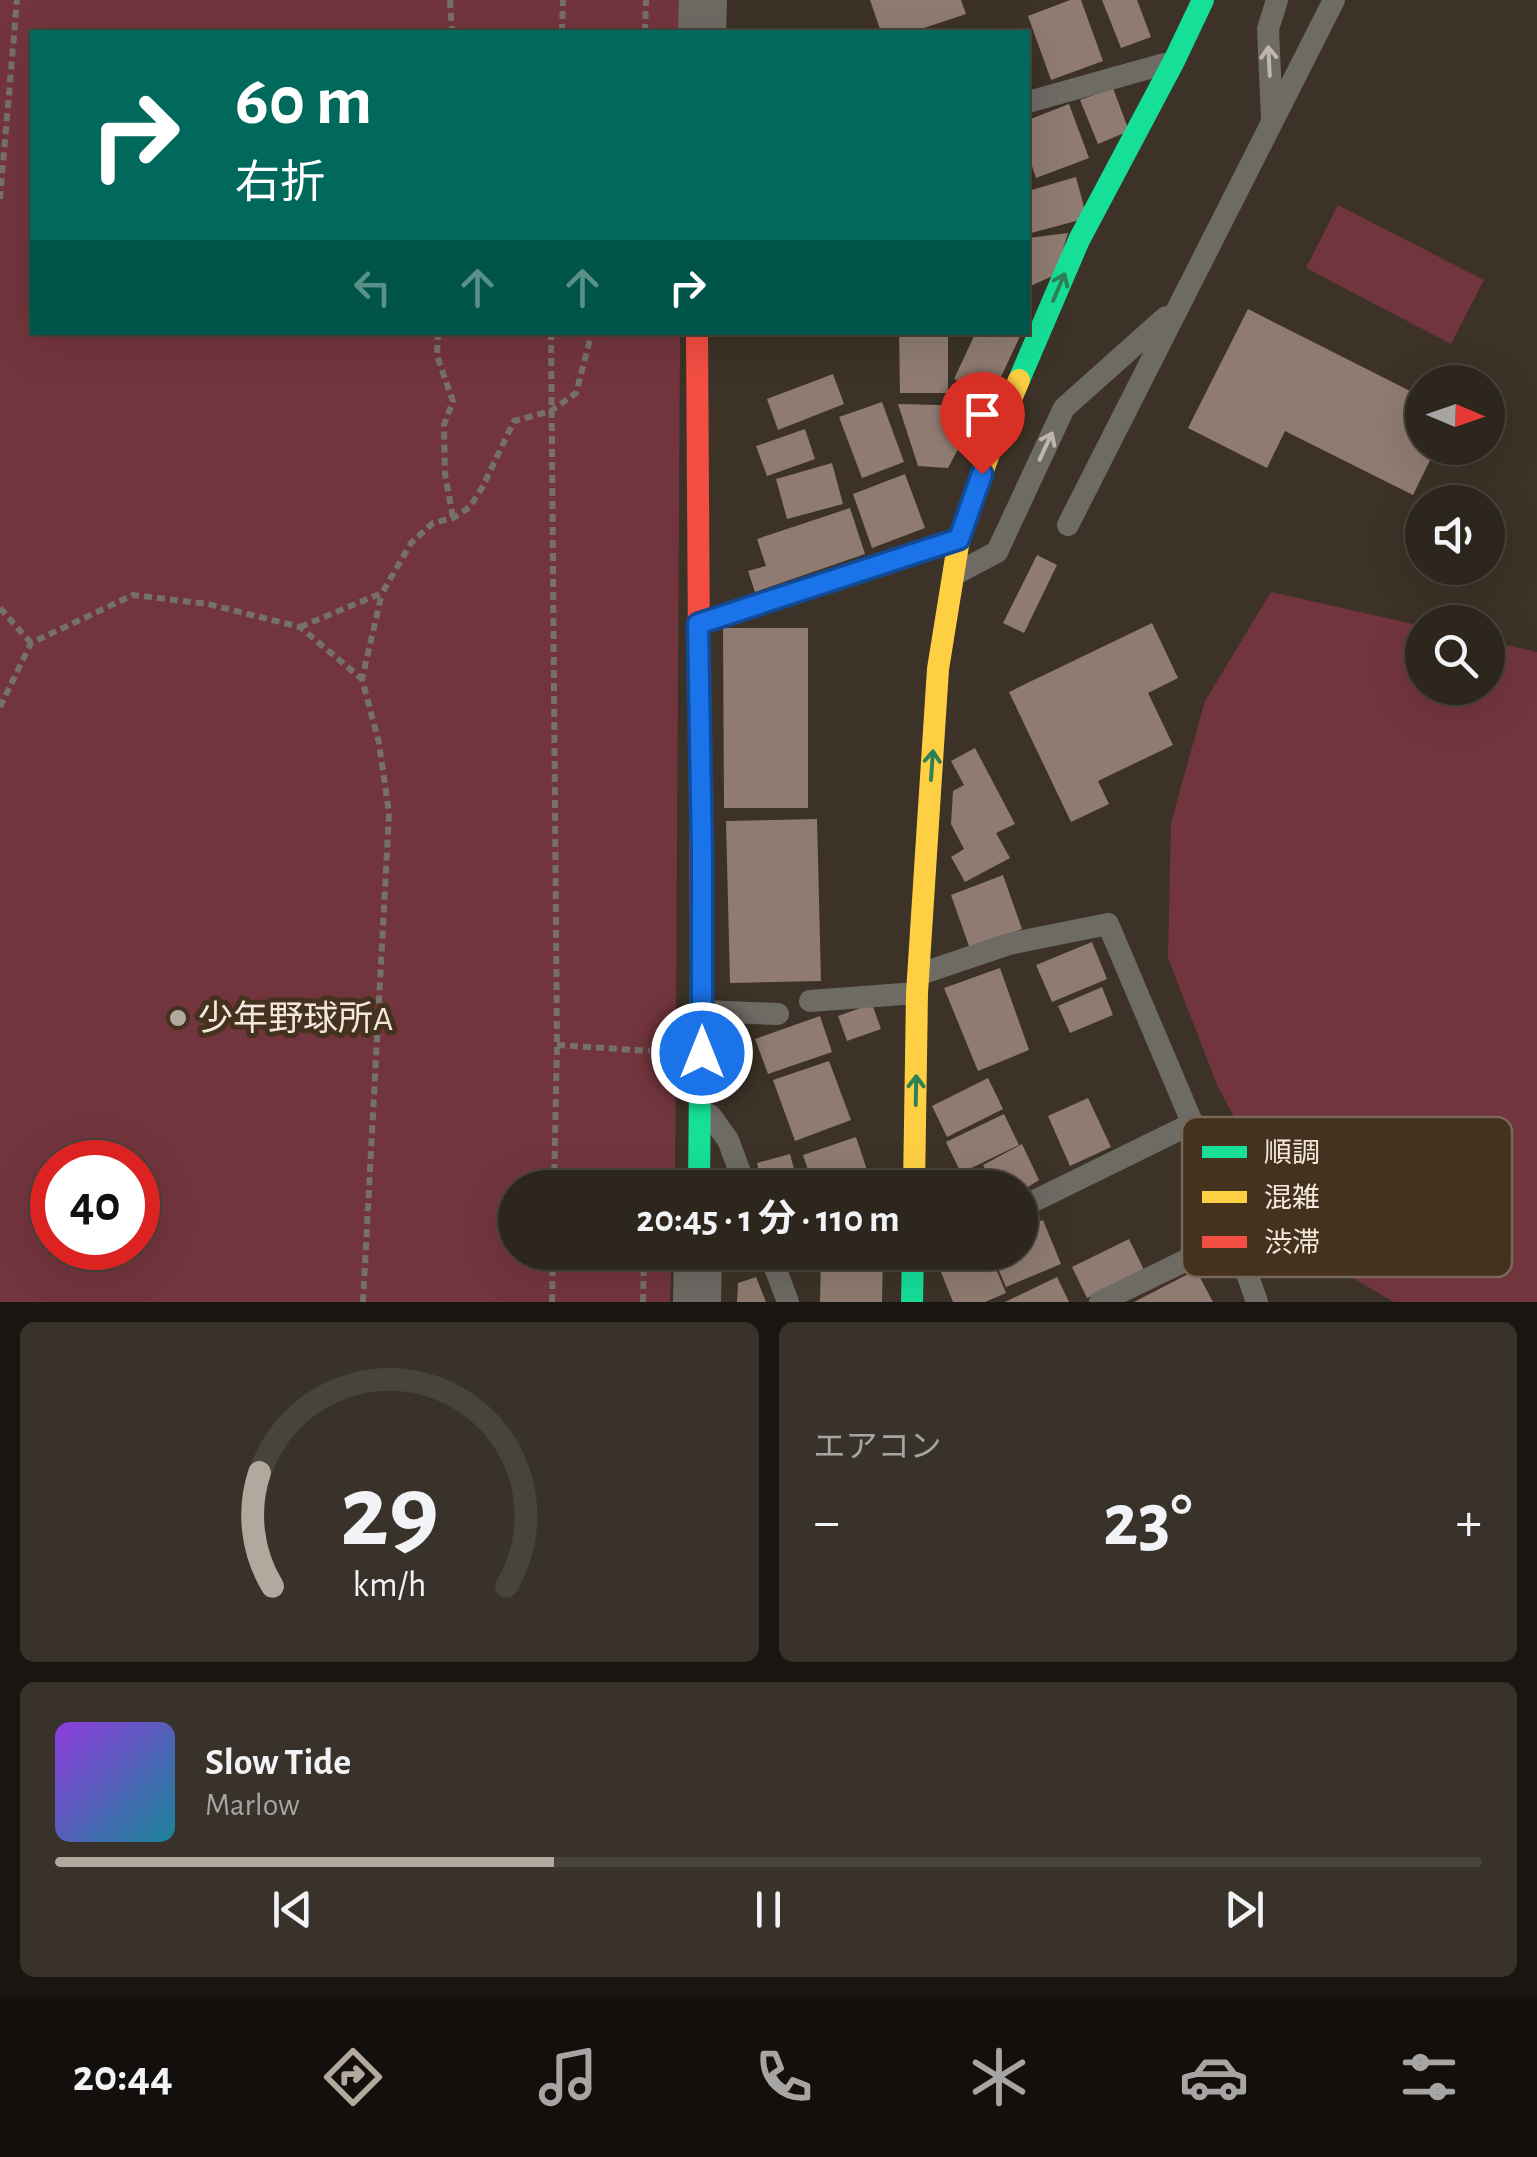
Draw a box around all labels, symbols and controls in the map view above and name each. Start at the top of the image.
one-way arrow [1259,45,1278,77]
text: 60 m [235,67,372,137]
icon: right [70,70,200,200]
text: 右折 [235,161,325,206]
icon: left [345,260,400,315]
icon: ahead [450,260,505,315]
icon: ahead [555,260,610,315]
icon: right [660,260,715,315]
one-way arrow [1051,272,1069,303]
north arrow [1405,365,1505,465]
map controls [1405,365,1505,705]
pin [940,372,1025,475]
icon: arrive [955,387,1010,442]
one-way arrow [1038,432,1057,462]
button: sound [1405,485,1505,585]
button: search [1405,605,1505,705]
one-way arrow [923,750,942,782]
place label: 少年野球所A [198,1000,393,1037]
position arrow [650,1001,754,1105]
marker: 少年野球所A [167,1007,189,1029]
one-way arrow [906,1075,925,1107]
legend [1182,1117,1512,1277]
text: 順調 [1264,1139,1320,1168]
speed limit sign: 40 [30,1140,160,1270]
text: 混雑 [1264,1183,1320,1213]
text: 20:45 · 1 分 · 110 m [636,1201,900,1239]
text: 渋滞 [1264,1228,1320,1258]
text: エアコン [814,1431,942,1463]
text: 29 [340,1461,439,1565]
text: 23° [1103,1484,1193,1559]
text: − [814,1495,840,1550]
text: + [1456,1495,1482,1550]
text: km/h [352,1567,426,1603]
text: Slow Tide [205,1744,351,1782]
text: Marlow [205,1789,300,1821]
icon: previous [265,1882,320,1937]
icon: pause [741,1882,796,1937]
icon: next [1217,1882,1272,1937]
icon: directions [318,2042,388,2112]
icon: music [533,2042,603,2112]
icon: phone [749,2042,819,2112]
icon: climate [964,2042,1034,2112]
icon: car [1179,2042,1249,2112]
icon: filters [1394,2042,1464,2112]
text: 20:44 [73,2054,173,2099]

